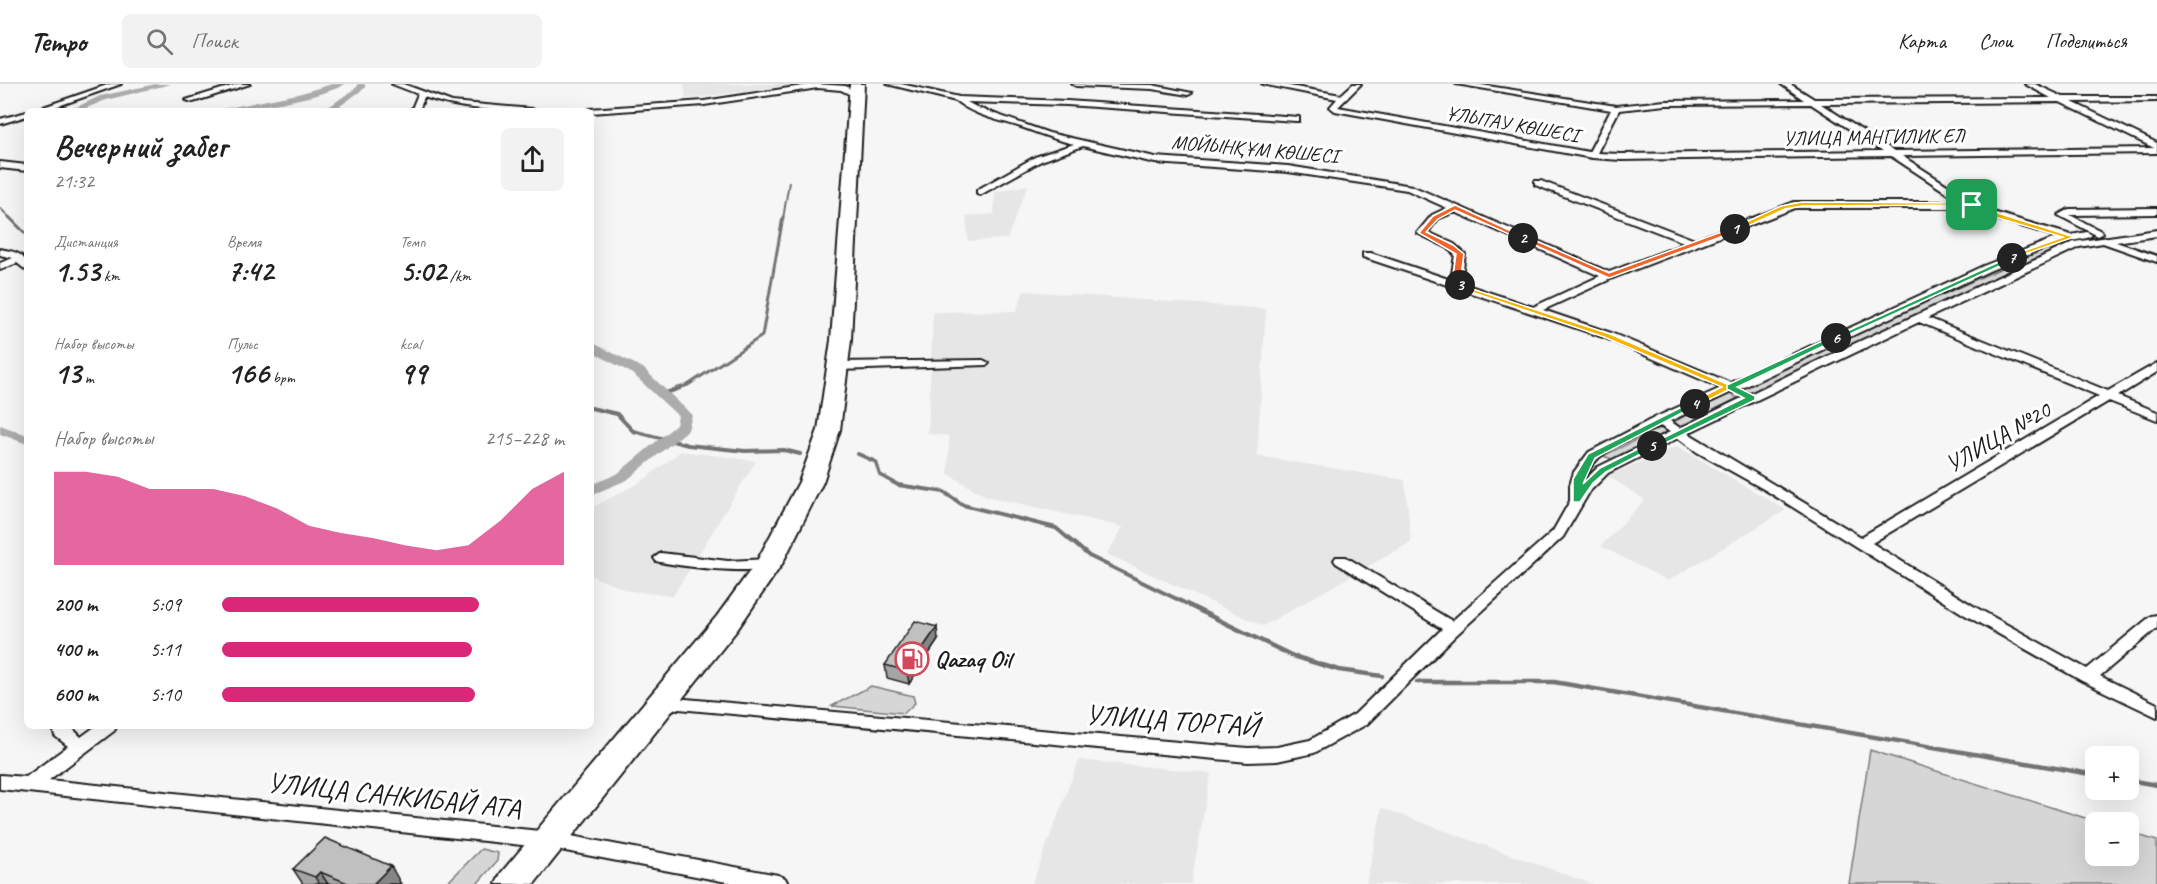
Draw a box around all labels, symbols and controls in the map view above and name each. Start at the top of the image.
search box [122,14,542,68]
text: Tempo [30,24,86,59]
icon: search [143,25,176,58]
text: Поиск [191,27,238,55]
text: Карта [1898,28,1946,54]
text: Слои [1979,28,2013,54]
text: Поделиться [2046,28,2127,54]
street label: ҰЛЫТАУ КӨШЕСІ [1443,100,1586,149]
street label: УЛИЦА МАНГИЛИК ЕЛ [1783,123,1967,151]
text: Вечерний забег [54,125,227,167]
button: share [501,128,564,191]
street label: МОЙЫНҚҰМ КӨШЕСІ [1171,129,1344,169]
text: 21:32 [54,169,94,194]
pin [1946,179,1997,230]
icon: arrive [1955,188,1988,221]
pin: 1 [1720,214,1750,244]
text: 1 [1731,219,1739,239]
pin: 2 [1508,223,1538,253]
text: 2 [1519,228,1527,248]
text: Дистанция [54,232,118,252]
text: Время [227,232,261,252]
text: Темп [400,232,426,252]
pin: 7 [1997,243,2027,273]
text: 7 [2008,248,2016,268]
text: 1.53 [54,252,100,290]
text: 7:42 [227,252,273,290]
text: 5:02 [400,252,446,290]
text: km [100,266,119,286]
text: /km [446,266,471,286]
pin: 3 [1445,270,1475,300]
text: 3 [1456,275,1464,295]
pin: 6 [1821,323,1851,353]
text: 6 [1832,328,1840,348]
text: Набор высоты [54,334,133,354]
text: Пульс [227,334,258,354]
text: kcal [400,334,421,354]
text: 13 [54,354,81,392]
text: 166 [227,354,269,392]
text: 99 [400,354,426,392]
text: m [81,368,94,388]
text: bpm [269,368,295,388]
pin: 4 [1680,389,1710,419]
text: 4 [1691,394,1699,414]
street label: УЛИЦА №20 [1940,394,2058,479]
text: Набор высоты [54,426,153,451]
text: 215–228 m [485,426,564,451]
pin: 5 [1637,431,1667,461]
text: 5 [1649,436,1655,456]
text: 200 m [54,592,97,617]
text: 5:09 [150,592,181,617]
text: 400 m [54,637,97,662]
text: 5:11 [150,637,181,662]
fuel station icon: Qazaq Oil [894,641,930,677]
place label: Qazaq Oil [935,644,1016,674]
text: 600 m [54,682,98,707]
text: 5:10 [150,682,181,707]
street label: УЛИЦА ТОРГАЙ [1084,696,1264,744]
map controls [2085,746,2139,866]
button: + [2085,746,2139,800]
street label: УЛИЦА САНКИБАЙ АТА [266,764,523,826]
button: − [2085,812,2139,866]

